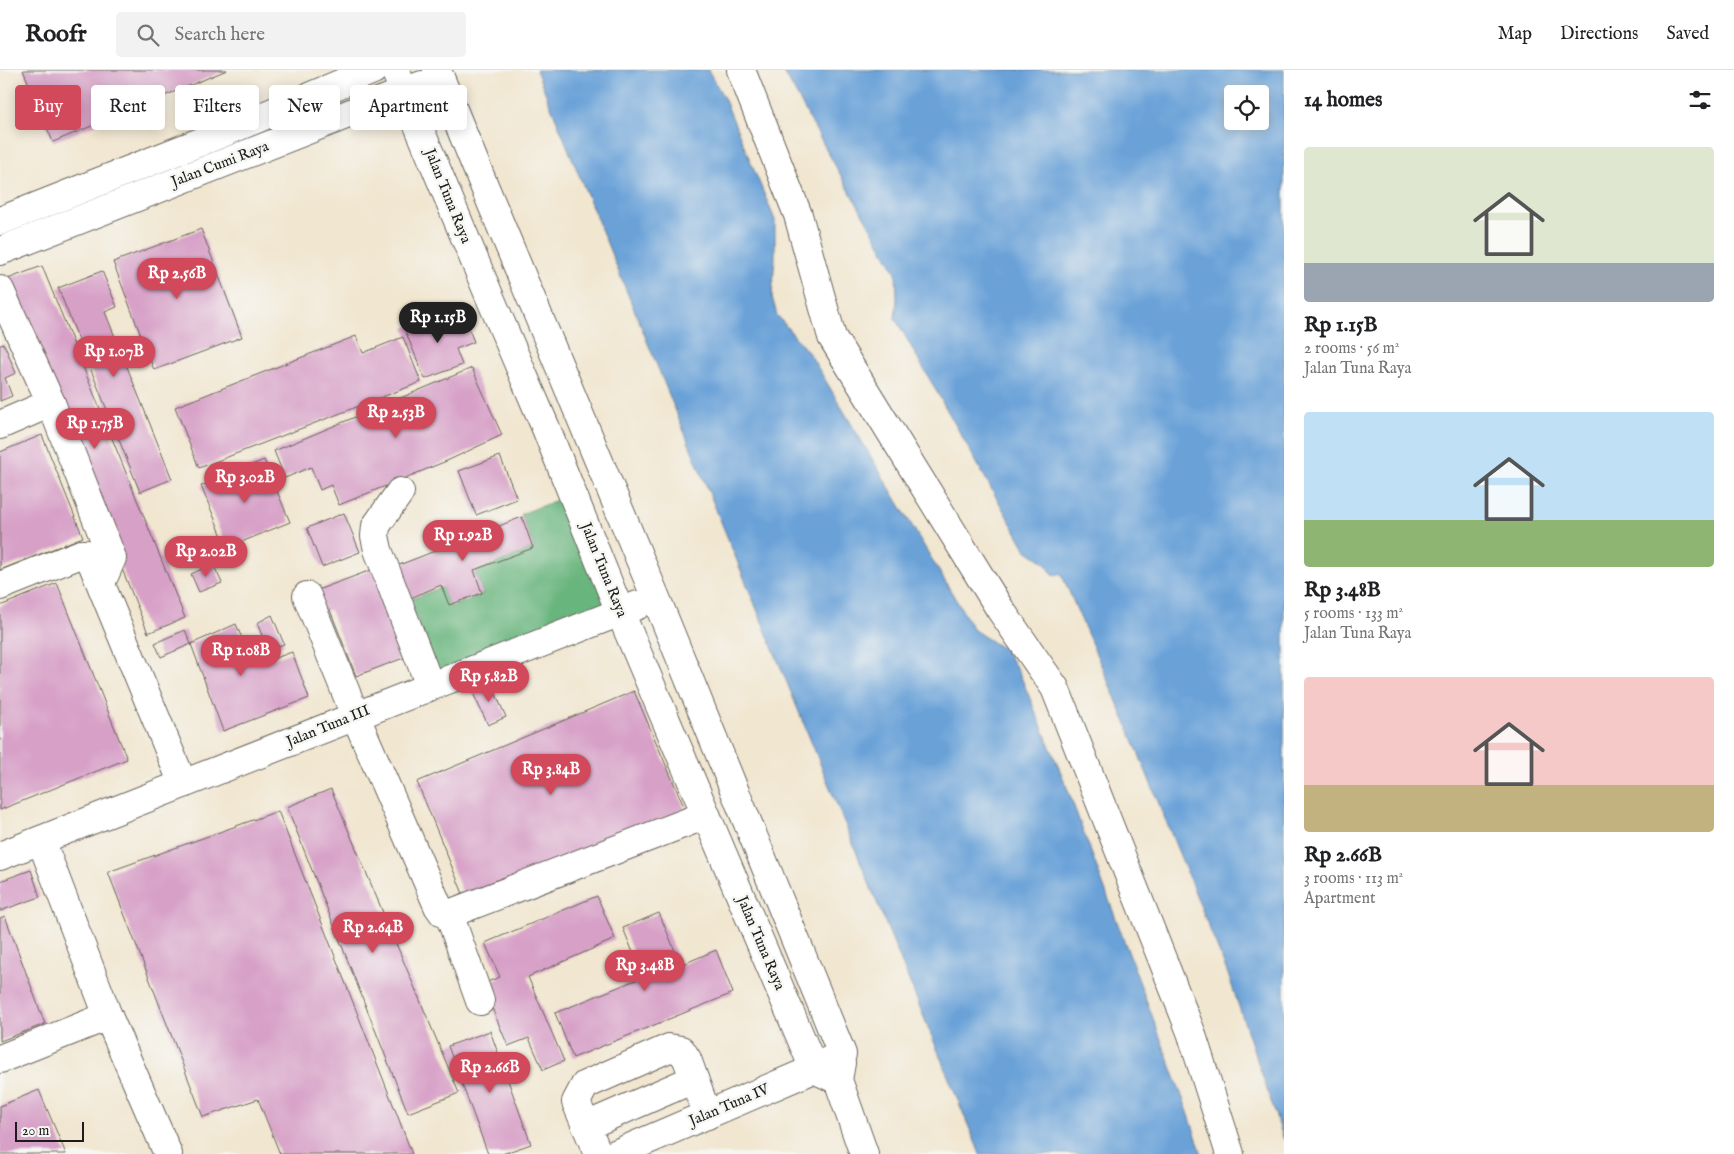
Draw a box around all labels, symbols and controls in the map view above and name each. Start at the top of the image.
search box [116,12,466,57]
text: Roofr [25,19,86,50]
icon: search [134,21,162,49]
text: Search here [174,23,265,47]
text: Map [1498,23,1532,46]
text: Directions [1560,23,1638,46]
text: Saved [1666,23,1709,46]
chip: Buy [15,85,81,130]
chip: Rent [91,85,165,130]
chip: Filters [175,85,259,130]
chip: New [269,85,340,130]
chip: Apartment [350,85,467,130]
map controls [1224,85,1269,130]
button: locate [1224,85,1269,130]
icon: filters [1686,86,1714,114]
text: 14 homes [1304,87,1382,114]
street label: Jalan Cumi Raya [167,137,272,192]
street label: Jalan Tuna Raya [420,144,476,247]
icon: home [1464,179,1554,269]
pin: Rp 2.56B [125,258,229,300]
text: Rp 2.56B [148,264,206,284]
pin: Rp 1.15B [386,302,490,344]
text: Rp 1.15B [410,308,466,328]
text: Rp 1.15B [1304,312,1378,339]
pin: Rp 1.07B [62,336,166,378]
text: 2 rooms · 56 m² [1304,339,1399,359]
text: Rp 1.07B [84,342,144,362]
text: Jalan Tuna Raya [1304,359,1411,379]
pin: Rp 2.53B [344,396,448,439]
text: Rp 2.53B [367,403,425,423]
pin: Rp 1.75B [43,408,147,450]
text: Rp 1.75B [67,414,123,434]
icon: home [1464,444,1554,534]
pin: Rp 3.02B [193,462,297,504]
text: Rp 3.02B [215,468,275,488]
street label: Jalan Tuna Raya [576,518,632,621]
pin: Rp 1.92B [411,520,515,562]
text: Rp 1.92B [434,526,492,546]
pin: Rp 2.02B [154,536,258,578]
text: Rp 2.02B [175,542,237,562]
text: Rp 3.48B [1304,577,1381,604]
text: 5 rooms · 133 m² [1304,604,1403,624]
text: Jalan Tuna Raya [1304,624,1411,644]
pin: Rp 1.08B [189,634,293,677]
text: Rp 1.08B [212,641,270,661]
pin: Rp 5.82B [437,660,541,703]
text: Rp 5.82B [460,667,518,687]
street label: Jalan Tuna III [282,700,373,752]
icon: home [1464,709,1554,799]
pin: Rp 3.84B [499,754,603,796]
text: Rp 3.84B [522,760,580,780]
text: Rp 2.66B [1304,842,1382,869]
text: 3 rooms · 113 m² [1304,869,1403,889]
text: Apartment [1304,889,1375,909]
street label: Jalan Tuna Raya [732,891,790,993]
pin: Rp 2.64B [321,912,425,954]
text: Rp 2.64B [343,918,403,938]
pin: Rp 3.48B [593,950,697,992]
text: Rp 3.48B [616,956,674,976]
pin: Rp 2.66B [438,1052,542,1094]
text: Rp 2.66B [460,1058,520,1078]
street label: Jalan Tuna IV [684,1079,773,1131]
scale bar [15,1119,84,1142]
text: 20 m [22,1122,49,1140]

